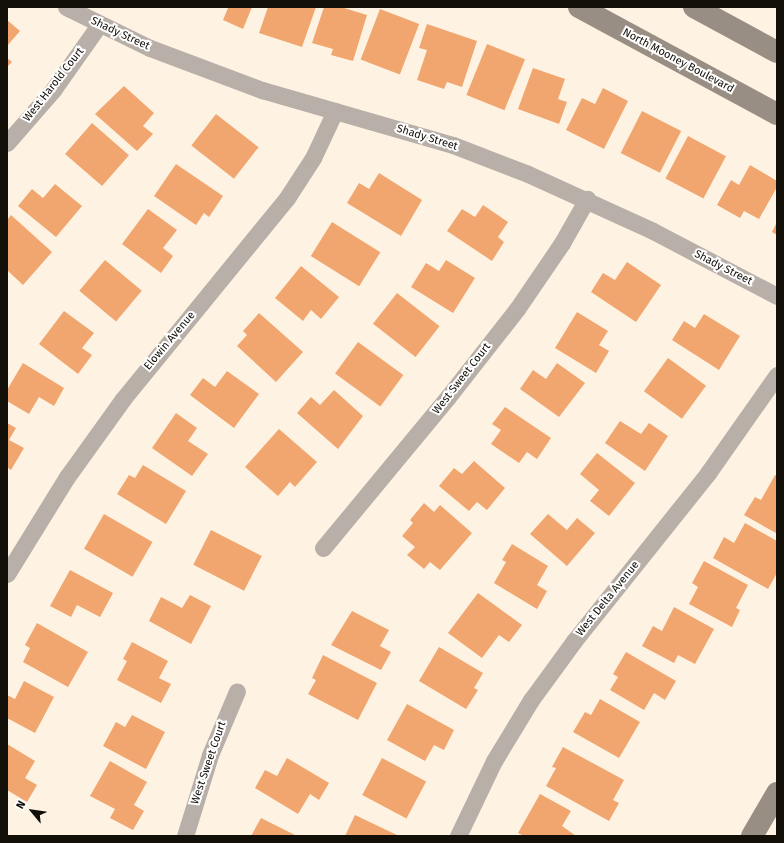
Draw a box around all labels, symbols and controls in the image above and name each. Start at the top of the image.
street label: Shady Street [89,15,151,53]
street label: North Mooney Boulevard [620,26,736,96]
street label: West Harold Court [21,45,87,125]
street label: Shady Street [395,122,459,154]
street label: Shady Street [692,248,754,288]
street label: Elowin Avenue [142,309,198,373]
street label: West Sweet Court [430,341,494,417]
street label: West Delta Avenue [574,559,642,639]
street label: West Sweet Court [189,720,229,806]
north arrow [12,791,52,831]
text: N [14,799,29,811]

